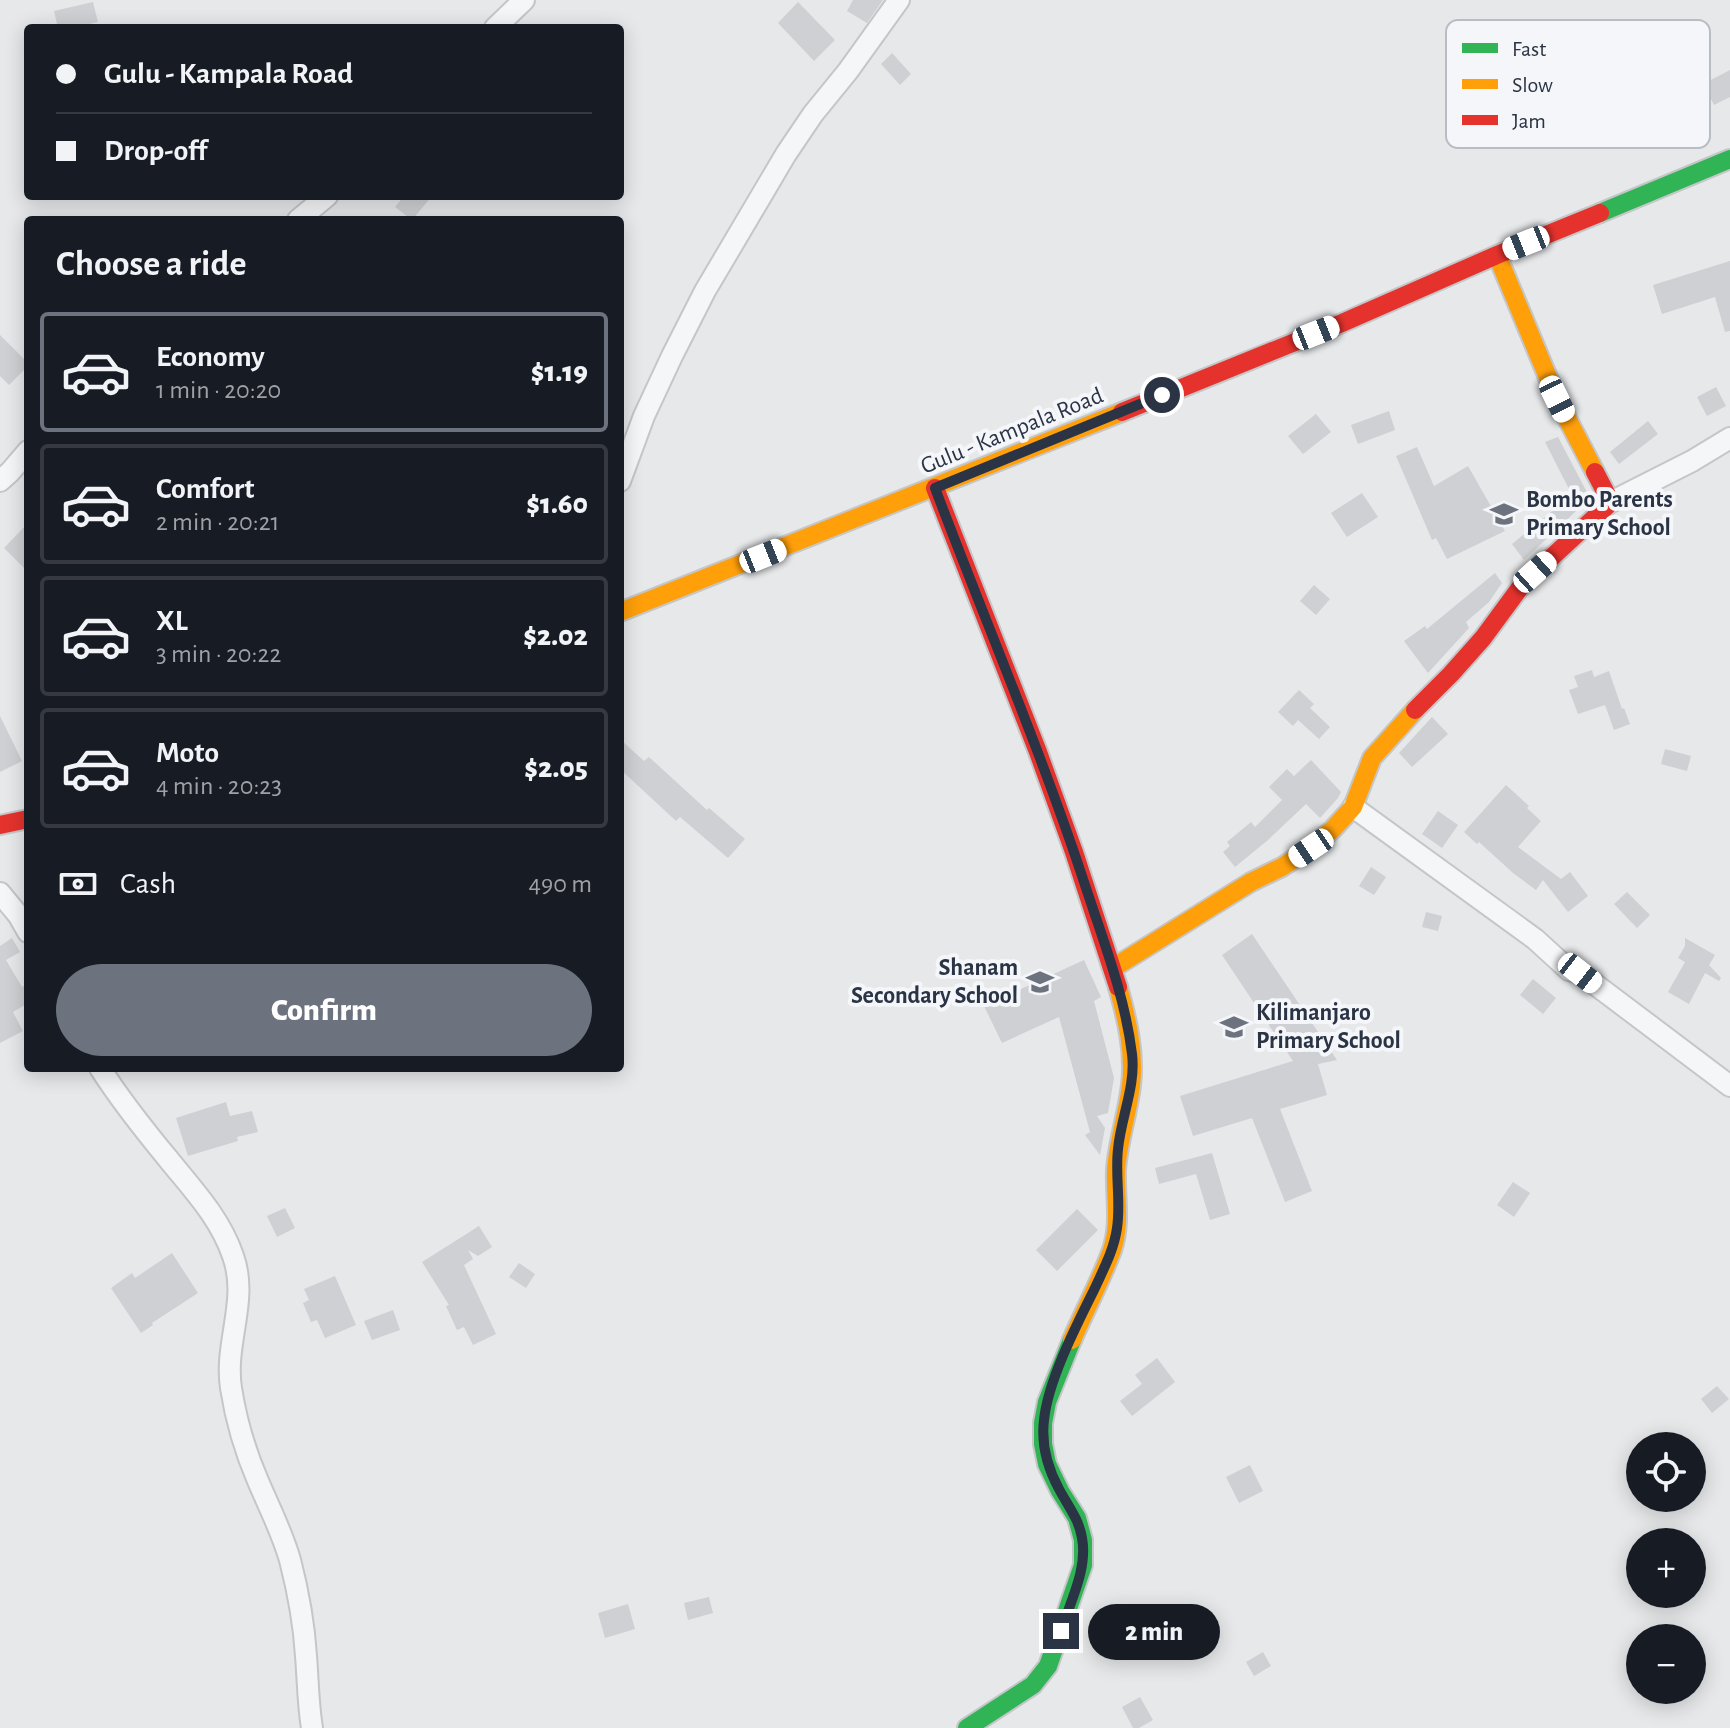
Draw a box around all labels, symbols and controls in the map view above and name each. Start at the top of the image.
legend [1446,20,1710,148]
text: Fast [1512,38,1546,60]
text: Gulu - Kampala Road [104,59,353,89]
text: Slow [1512,74,1553,96]
text: Jam [1512,110,1546,132]
text: Drop-off [104,136,207,166]
car [1499,223,1553,263]
text: Choose a ride [56,246,246,282]
car [1289,313,1343,353]
icon: car [60,336,132,408]
text: Economy [156,342,265,372]
text: $1.19 [531,357,588,387]
car [1536,372,1578,426]
text: 1 min · 20:20 [156,377,281,403]
route start [1144,377,1180,413]
street label: Gulu - Kampala Road [917,383,1107,479]
icon: car [60,468,132,540]
text: Comfort [156,474,255,504]
place label: Bombo Parents Primary School [1526,488,1673,540]
text: $1.60 [526,489,588,519]
school or university icon: Bombo Parents Primary School [1489,499,1519,529]
text: 2 min · 20:21 [156,509,279,535]
car [736,536,790,576]
car [1509,547,1561,597]
icon: car [60,600,132,672]
text: XL [156,606,188,636]
text: $2.02 [523,621,588,651]
text: 3 min · 20:22 [156,641,281,667]
icon: car [60,732,132,804]
text: Moto [156,738,219,768]
text: $2.05 [524,753,588,783]
text: 4 min · 20:23 [156,773,282,799]
car [1284,825,1338,871]
icon: cash [56,862,100,906]
text: Cash [120,869,176,899]
text: 490 m [528,871,592,897]
car [1554,949,1606,997]
place label: Shanam Secondary School [851,956,1018,1008]
button: Confirm [56,964,592,1056]
school or university icon: Shanam Secondary School [1025,967,1055,997]
place label: Kilimanjaro Primary School [1256,1001,1401,1053]
school or university icon: Kilimanjaro Primary School [1219,1012,1249,1042]
map controls [1626,1432,1706,1704]
button: locate [1626,1432,1706,1512]
button: + [1626,1528,1706,1608]
callout: 2 min [1089,1603,1221,1659]
route end [1043,1613,1079,1649]
text: 2 min [1125,1619,1183,1645]
button: − [1626,1624,1706,1704]

